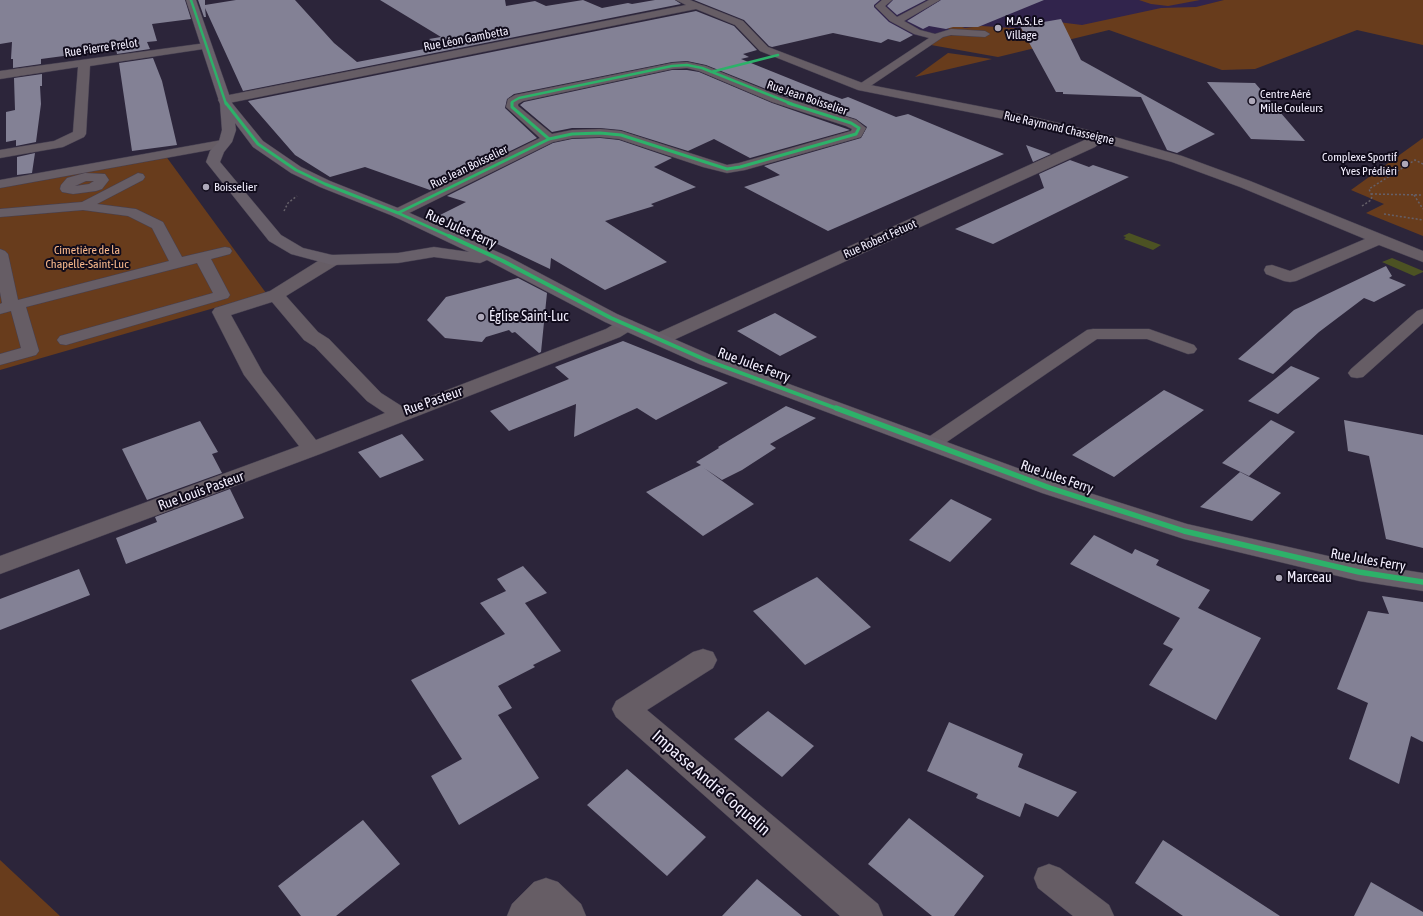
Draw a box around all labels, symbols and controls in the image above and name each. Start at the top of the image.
place label: M.A.S. Le Village [1006,14,1043,42]
marker: M.A.S. Le Village [993,23,1003,33]
street label: Rue Léon Gambetta [422,24,510,54]
street label: Rue Pierre Prelot [63,36,139,60]
street label: Rue Jean Boisselier [765,77,849,119]
place label: Centre Aéré Mille Couleurs [1260,87,1323,115]
marker: Centre Aéré Mille Couleurs [1247,96,1257,106]
street label: Rue Raymond Chasseigne [1002,108,1116,148]
street label: Rue Jean Boisselier [428,142,510,192]
place label: Complexe Sportif Yves Prédiéri [1322,150,1397,178]
marker: Complexe Sportif Yves Prédiéri [1400,159,1410,169]
place label: Boisselier [214,180,257,194]
marker: Boisselier [201,182,211,192]
street label: Rue Jules Ferry [423,206,499,252]
street label: Rue Robert Fetuot [841,216,919,262]
park label: Cimetière de la Chapelle-Saint-Luc [45,243,129,271]
place label: Église Saint-Luc [489,309,568,325]
marker: Église Saint-Luc [476,312,486,322]
street label: Rue Jules Ferry [716,344,792,386]
street label: Rue Pasteur [401,383,465,419]
street label: Rue Jules Ferry [1018,457,1096,497]
street label: Rue Louis Pasteur [156,468,246,514]
street label: Rue Jules Ferry [1329,545,1407,575]
place label: Marceau [1287,570,1332,586]
marker: Marceau [1274,573,1284,583]
street label: Impasse André Coquelin [647,726,775,840]

